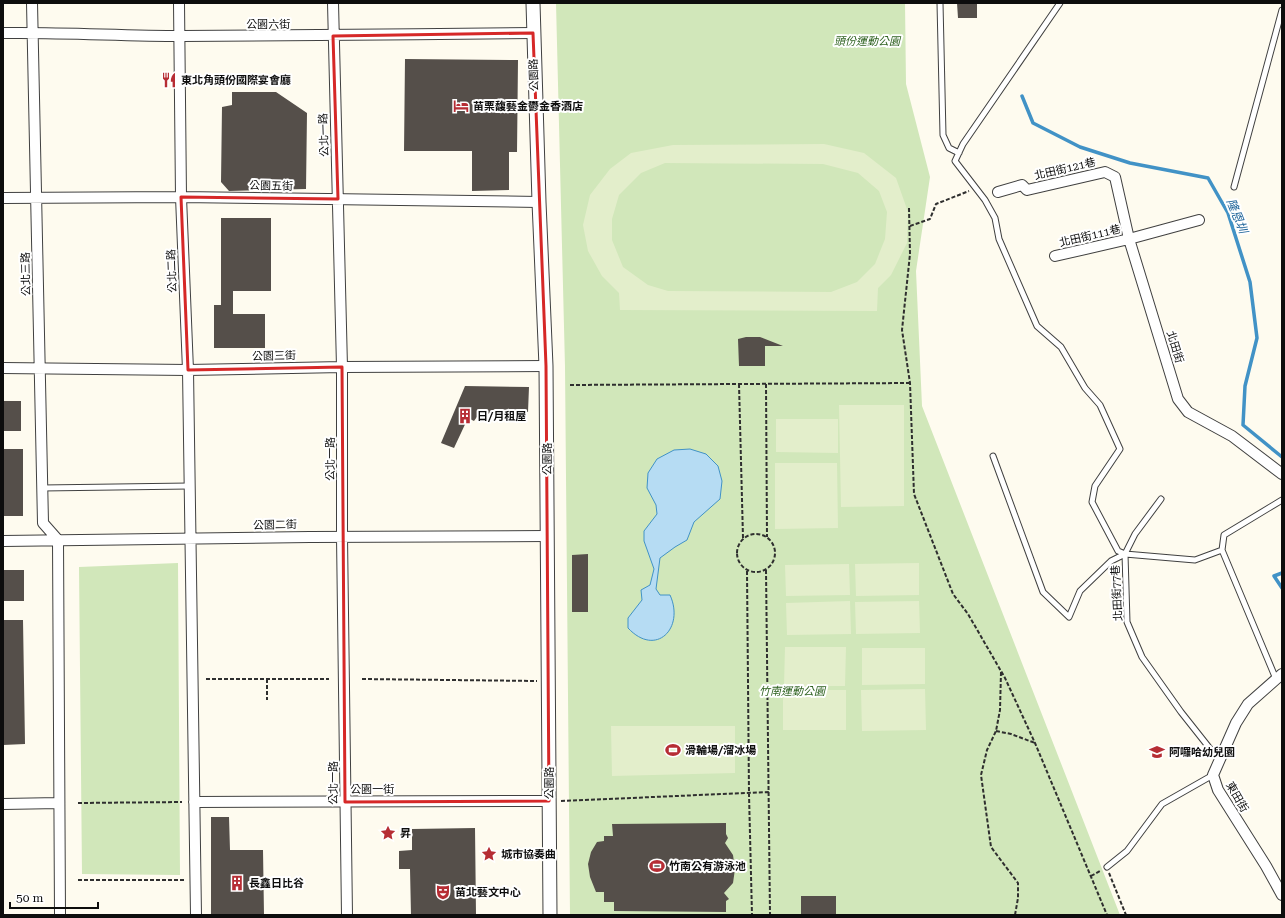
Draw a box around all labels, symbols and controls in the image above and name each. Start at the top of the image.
street label: 公園六街 [246,18,290,31]
park label: 頭份運動公園 [834,35,902,48]
street label: 公園路 [527,58,541,92]
restaurant icon: 東北角頭份國際宴會廳 [160,71,178,89]
place label: 東北角頭份國際宴會廳 [181,74,291,87]
hotel icon: 苗栗馥藝金鬱金香酒店 [452,97,470,115]
place label: 苗栗馥藝金鬱金香酒店 [473,100,583,113]
street label: 公北一路 [317,113,331,157]
street label: 北田街121巷 [1033,156,1097,182]
street label: 公園五街 [249,179,293,193]
water label: 隆恩圳 [1224,197,1251,237]
street label: 北田街111巷 [1058,223,1122,249]
street label: 公北二路 [165,249,179,293]
street label: 公北三路 [19,252,33,296]
street label: 北田街 [1164,329,1186,365]
street label: 公園三街 [252,349,296,363]
building icon: 日/月租屋 [456,407,474,425]
place label: 日/月租屋 [477,410,526,423]
street label: 公北一路 [324,437,337,481]
street label: 公園路 [541,443,554,476]
street label: 公園二街 [253,518,297,532]
street label: 北田街77巷 [1109,565,1125,621]
park label: 竹南運動公園 [759,685,827,698]
sports icon: 滑輪場/溜冰場 [664,741,682,759]
school or university icon: 阿囉哈幼兒園 [1148,743,1166,761]
place label: 滑輪場/溜冰場 [685,744,756,757]
place label: 阿囉哈幼兒園 [1169,746,1235,759]
street label: 公北一路 [327,761,340,805]
street label: 公園路 [543,767,556,800]
street label: 東田街 [1223,779,1251,815]
street label: 公園一街 [350,783,394,796]
place icon: 昇 [379,824,397,842]
place label: 昇 [400,827,411,840]
place icon: 城市協奏曲 [480,845,498,863]
place label: 城市協奏曲 [501,848,556,861]
sports icon: 竹南公有游泳池 [648,857,666,875]
place label: 竹南公有游泳池 [669,860,746,873]
building icon: 長鑫日比谷 [228,874,246,892]
place label: 長鑫日比谷 [249,877,304,890]
theatre icon: 苗北藝文中心 [434,883,452,901]
scale bar [10,884,98,910]
place label: 苗北藝文中心 [455,886,521,899]
text: 50 m [16,891,43,905]

